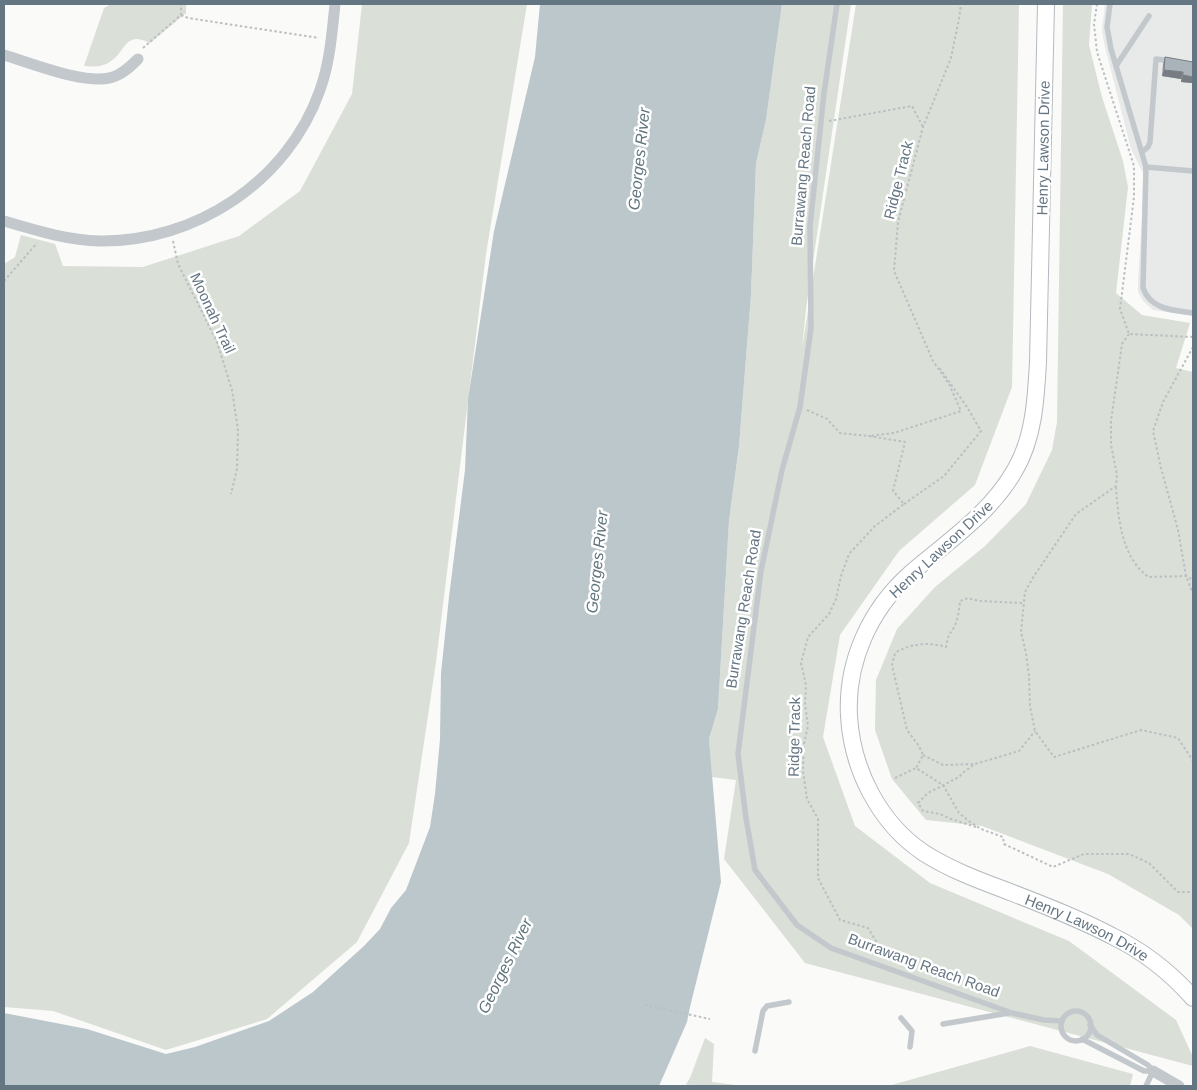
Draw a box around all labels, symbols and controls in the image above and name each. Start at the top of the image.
street label: Henry Lawson Drive [1033,80,1053,216]
street label: Burrawang Reach Road [788,86,818,246]
water label: Georges River [625,106,653,211]
street label: Ridge Track [880,139,916,221]
street label: Moonah Trail [187,270,239,356]
street label: Henry Lawson Drive [886,497,996,601]
water label: Georges River [583,509,611,614]
street label: Burrawang Reach Road [722,529,764,689]
street label: Ridge Track [785,696,803,777]
street label: Henry Lawson Drive [1023,890,1152,964]
water label: Georges River [475,915,536,1016]
street label: Burrawang Reach Road [846,930,1002,1000]

